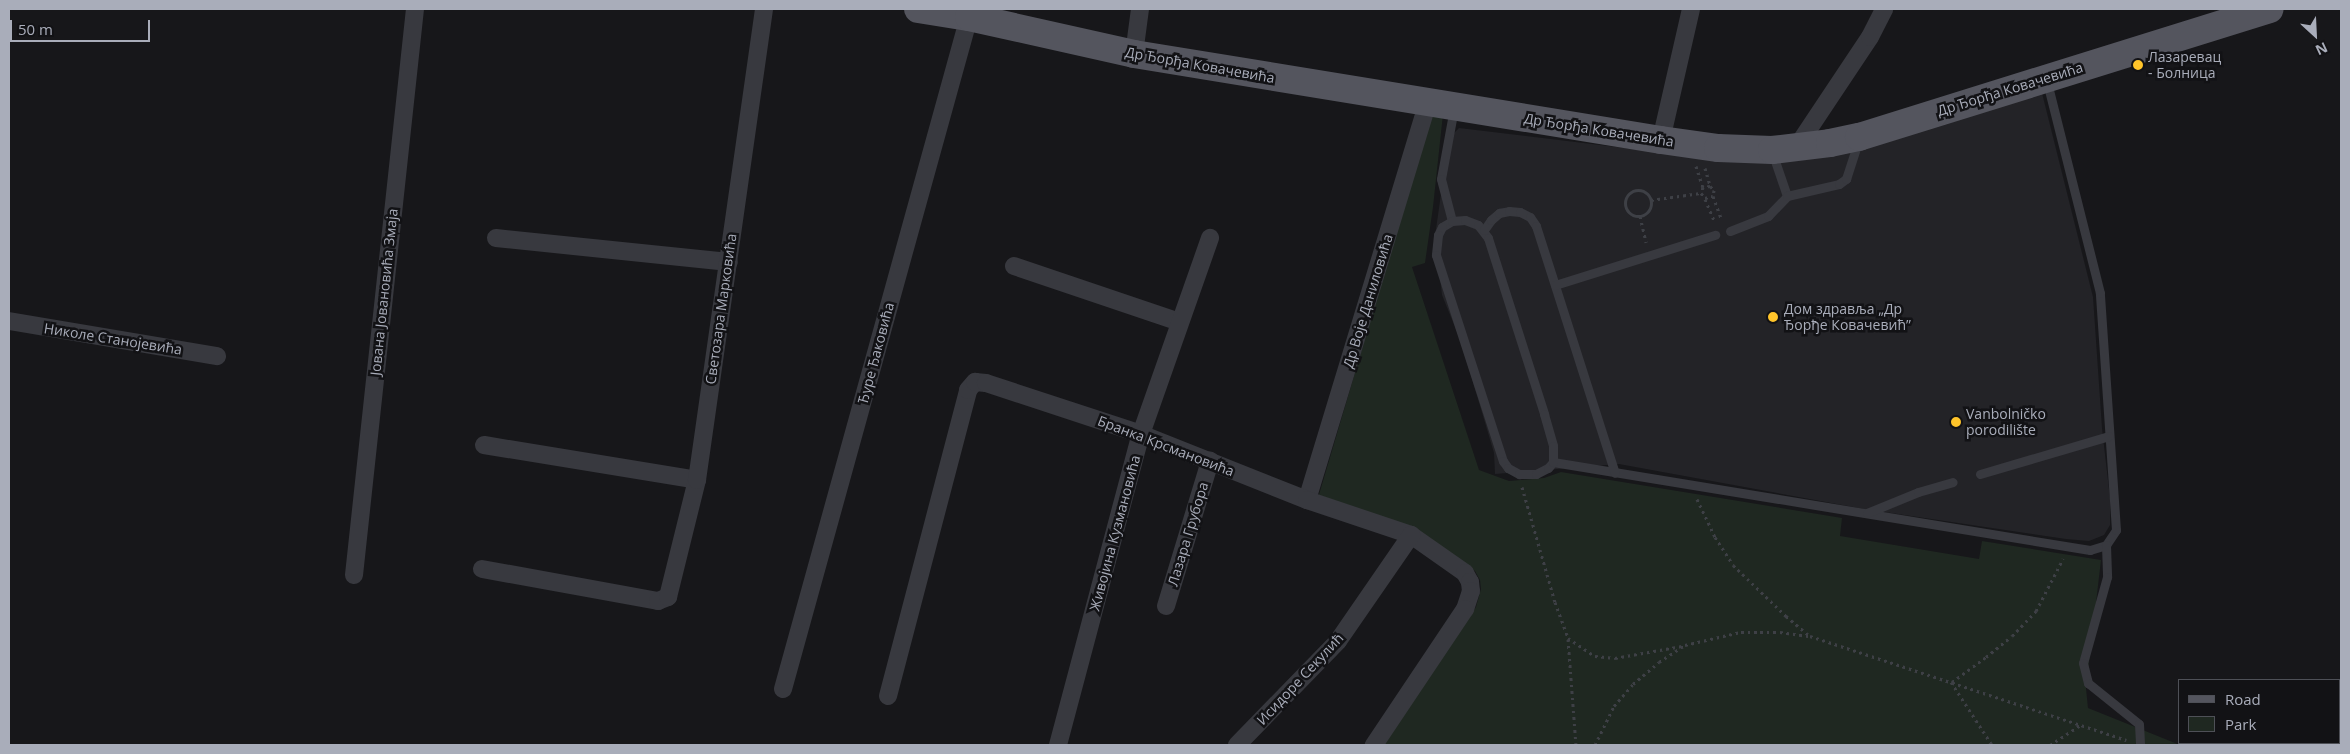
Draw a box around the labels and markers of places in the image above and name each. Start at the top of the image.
place label: Лазаревац - Болница [2148,49,2221,82]
marker: Лазаревац - Болница [2132,59,2144,71]
place label: Дом здравља „Др Ђорђе Ковачевић” [1784,301,1911,334]
marker: Дом здравља „Др Ђорђе Ковачевић” [1766,310,1780,324]
place label: Vanbolničko porodilište [1966,406,2046,438]
marker: Vanbolničko porodilište [1950,416,1962,428]

